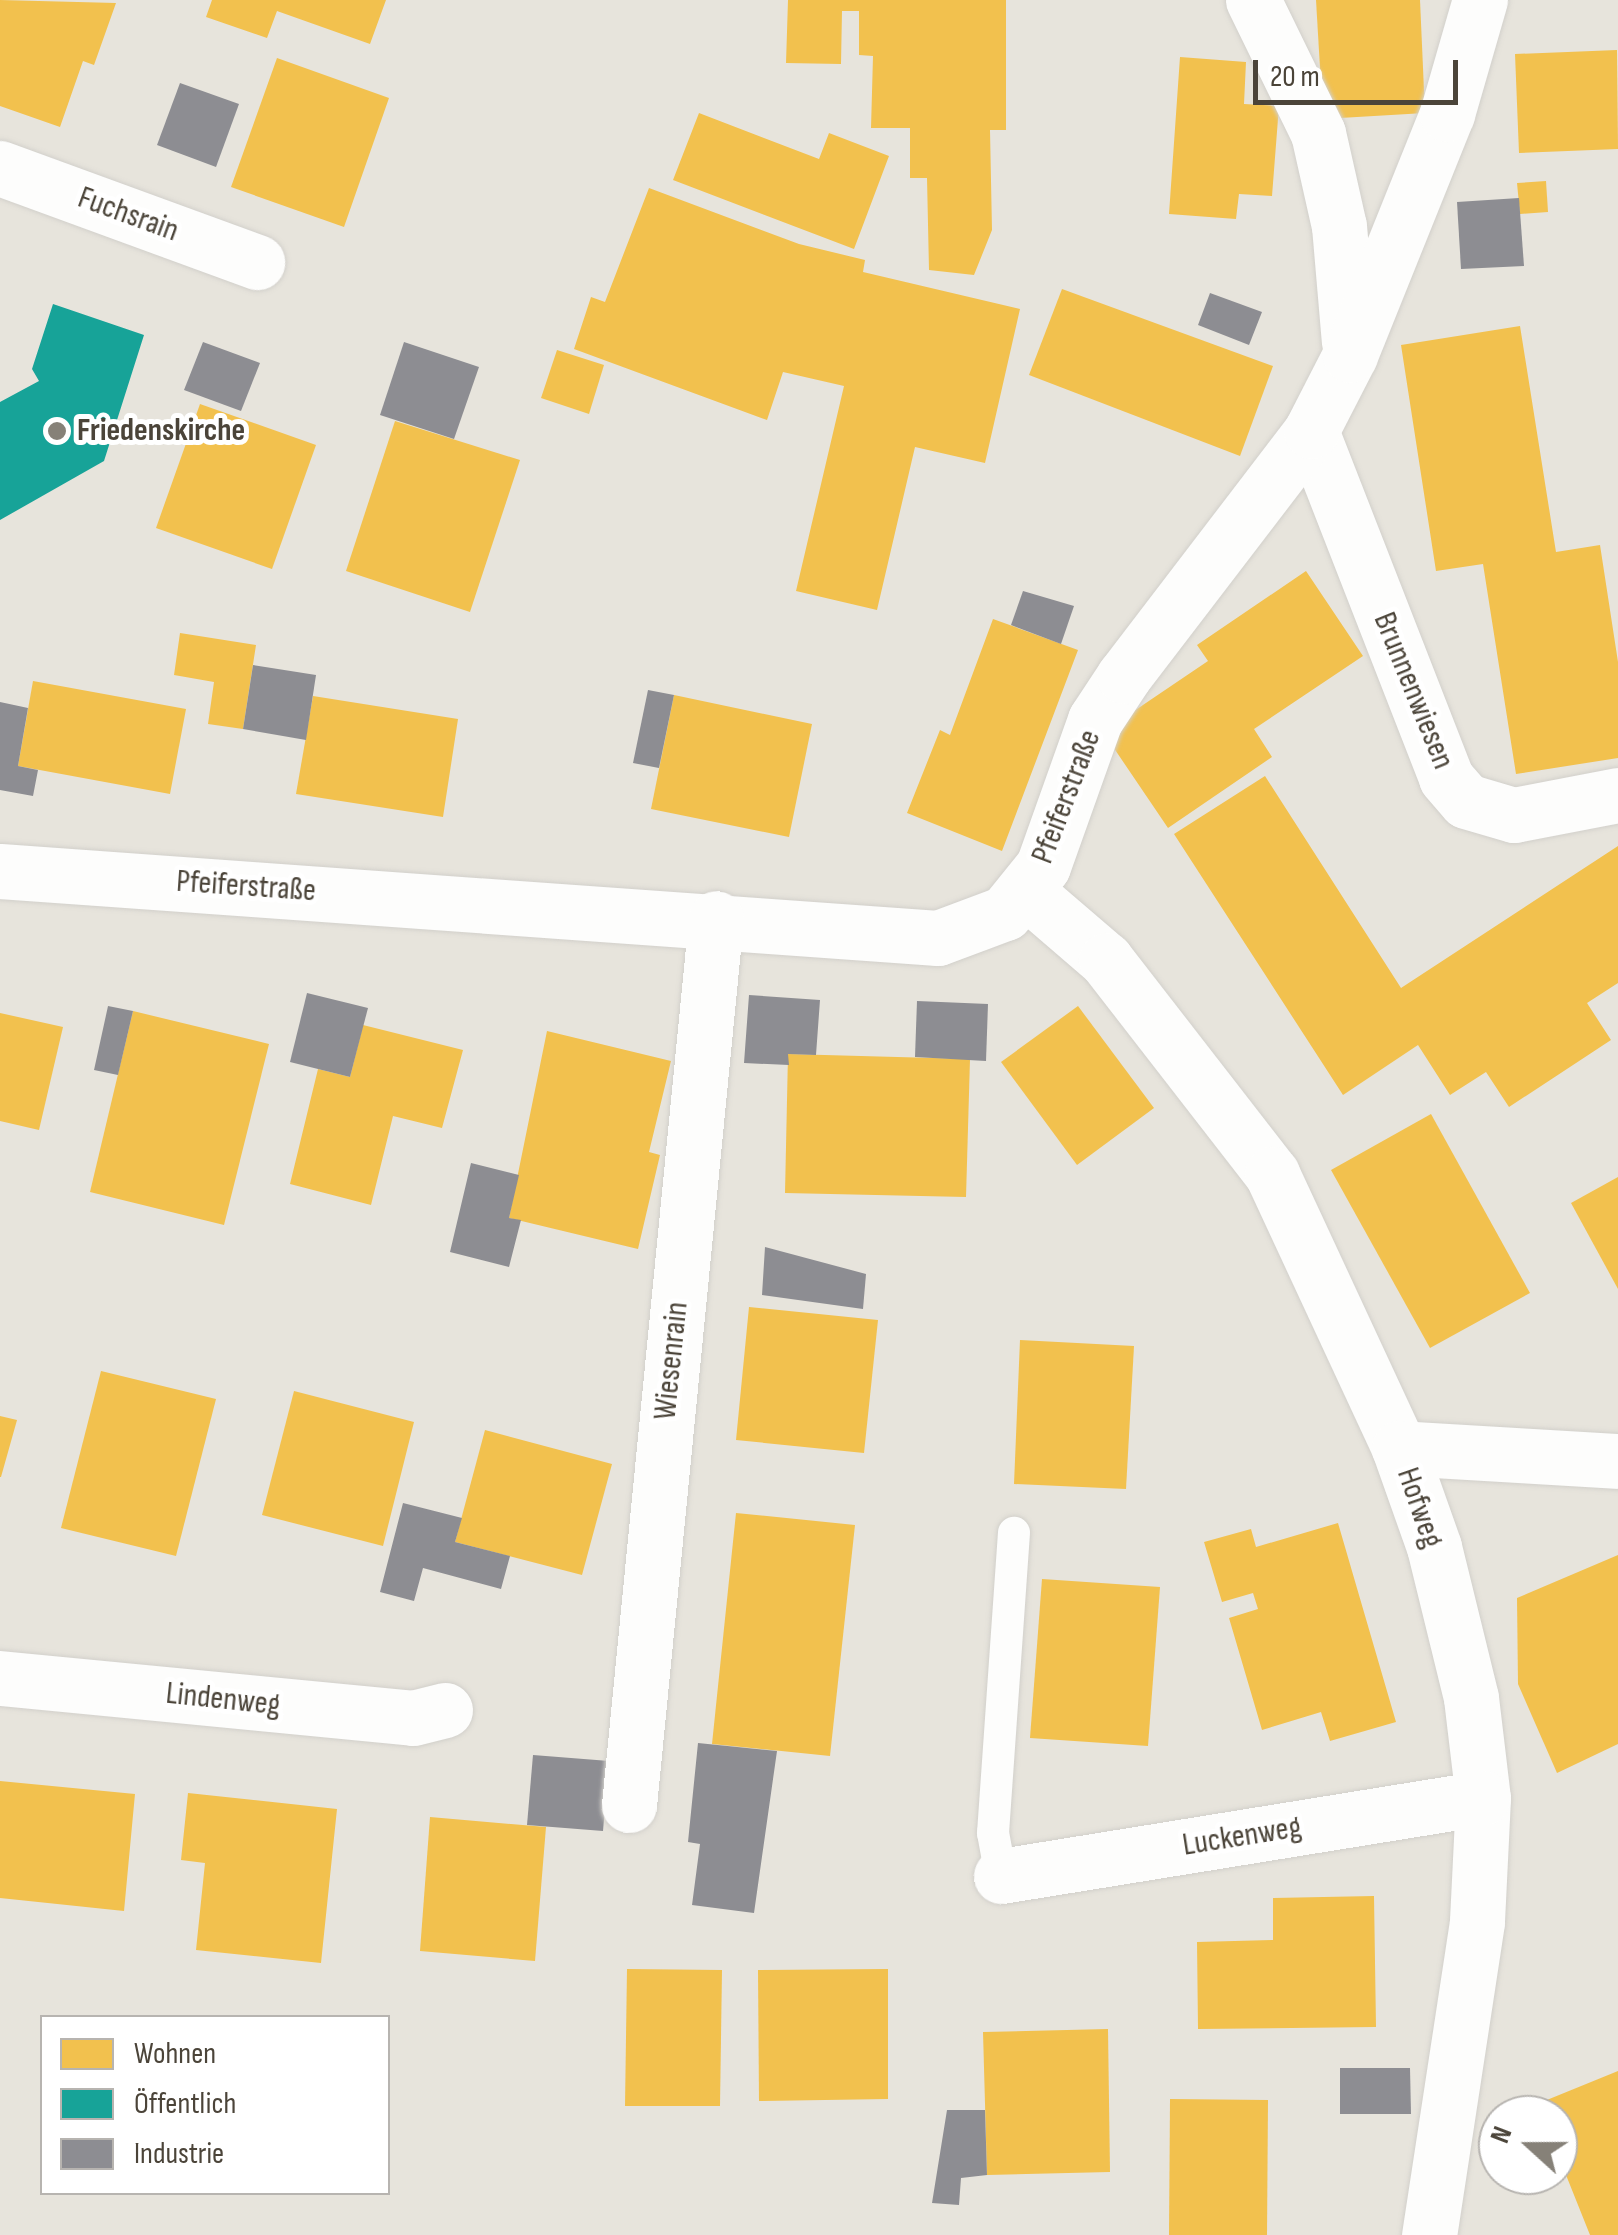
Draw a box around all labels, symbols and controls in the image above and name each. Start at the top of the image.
scale bar [1258,40,1463,102]
text: 20 m [1270,59,1320,95]
street label: Fuchsrain [73,179,183,251]
place label: Friedenskirche [77,412,245,450]
marker: Friedenskirche [46,420,68,442]
street label: Brunnenwiesen [1364,607,1462,775]
street label: Pfeiferstraße [1024,725,1110,869]
street label: Pfeiferstraße [175,863,317,911]
street label: Wiesenrain [647,1300,697,1422]
street label: Hofweg [1387,1463,1451,1553]
street label: Lindenweg [164,1675,282,1725]
street label: Luckenweg [1180,1809,1304,1865]
legend [40,2015,390,2195]
text: Wohnen [134,2036,216,2072]
text: Öffentlich [134,2086,236,2122]
north arrow [1478,2095,1578,2195]
text: N [1483,2122,1519,2148]
text: Industrie [134,2136,224,2172]

